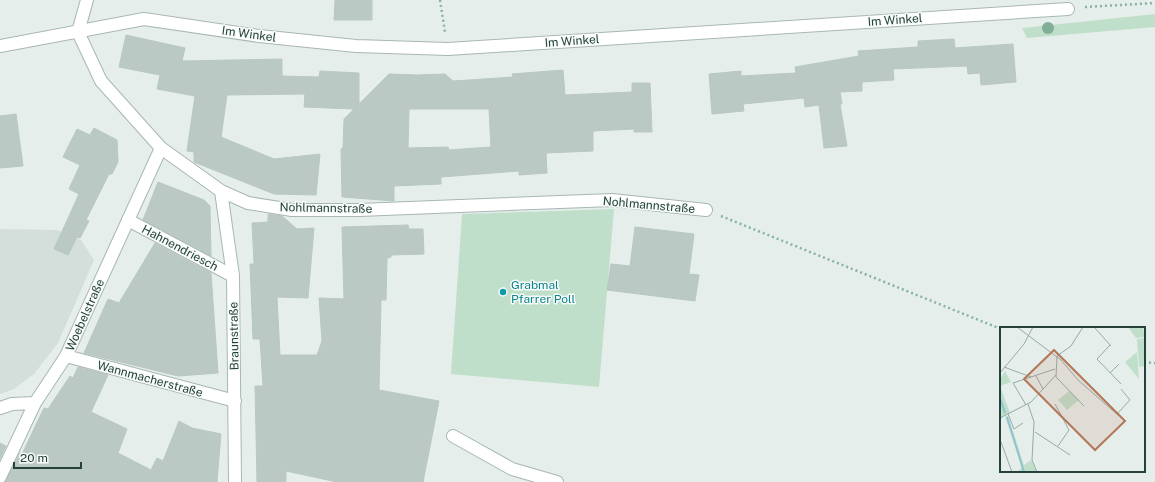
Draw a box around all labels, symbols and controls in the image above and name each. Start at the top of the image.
street label: Im Winkel [867,11,923,29]
street label: Im Winkel [221,23,277,45]
street label: Im Winkel [544,32,600,50]
street label: Nohlmannstraße [602,194,696,216]
street label: Nohlmannstraße [280,200,373,216]
street label: Hahnendriesch [139,222,221,274]
street label: Woebelstraße [63,277,107,353]
place label: Grabmal Pfarrer Poll [511,278,576,306]
marker: Grabmal Pfarrer Poll [498,287,508,297]
street label: Braunstraße [226,301,242,370]
inset map [1000,327,1145,472]
street label: Wannmacherstraße [96,358,205,400]
scale bar [14,444,81,470]
text: 20 m [20,451,48,465]

